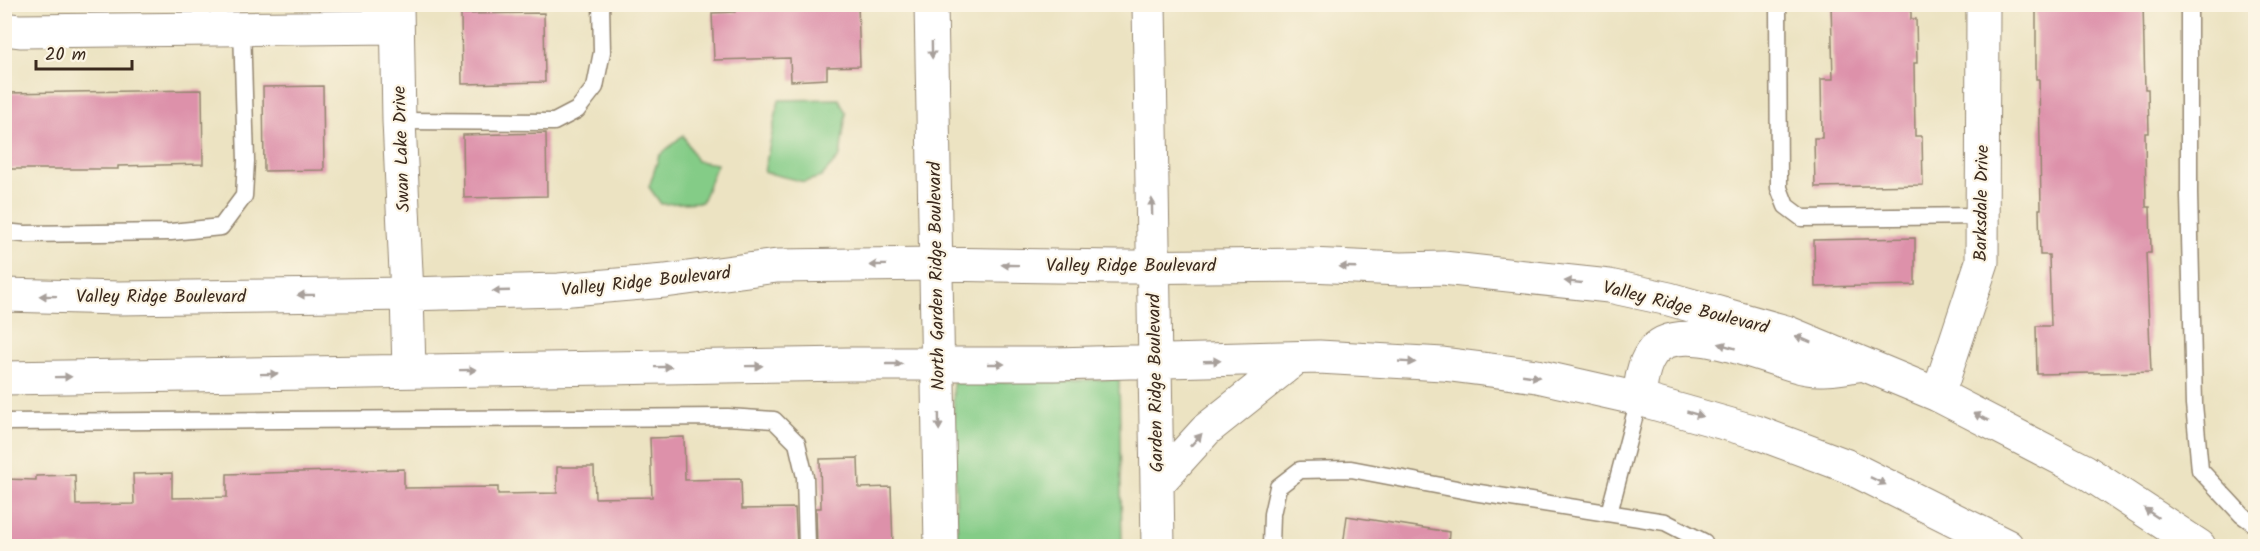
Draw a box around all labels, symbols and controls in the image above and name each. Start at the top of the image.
scale bar [36,33,132,71]
text: 20 m [45,41,86,70]
one-way arrow [927,41,937,60]
street label: Swan Lake Drive [386,85,419,213]
street label: Barksdale Drive [1967,144,1998,262]
street label: North Garden Ridge Boulevard [921,160,954,391]
one-way arrow [1147,197,1157,216]
street label: Valley Ridge Boulevard [1046,252,1217,281]
street label: Valley Ridge Boulevard [560,259,733,306]
one-way arrow [868,260,887,269]
one-way arrow [1000,260,1019,270]
one-way arrow [1339,262,1358,271]
street label: Valley Ridge Boulevard [1600,274,1773,343]
one-way arrow [1564,277,1583,287]
street label: Valley Ridge Boulevard [76,283,247,312]
one-way arrow [491,287,510,296]
one-way arrow [296,290,315,300]
one-way arrow [38,291,57,301]
street label: Garden Ridge Boulevard [1140,292,1173,473]
one-way arrow [1794,334,1812,343]
one-way arrow [1718,340,1736,350]
one-way arrow [1203,356,1222,365]
one-way arrow [1398,358,1417,367]
one-way arrow [884,359,903,369]
one-way arrow [987,359,1006,369]
one-way arrow [745,361,764,370]
one-way arrow [653,362,672,372]
one-way arrow [458,365,477,375]
one-way arrow [259,369,278,378]
one-way arrow [1522,371,1541,380]
one-way arrow [53,372,72,382]
one-way arrow [1686,410,1704,420]
one-way arrow [1973,412,1990,422]
one-way arrow [934,413,944,432]
one-way arrow [1189,433,1203,448]
one-way arrow [1869,476,1886,485]
one-way arrow [2143,507,2159,519]

